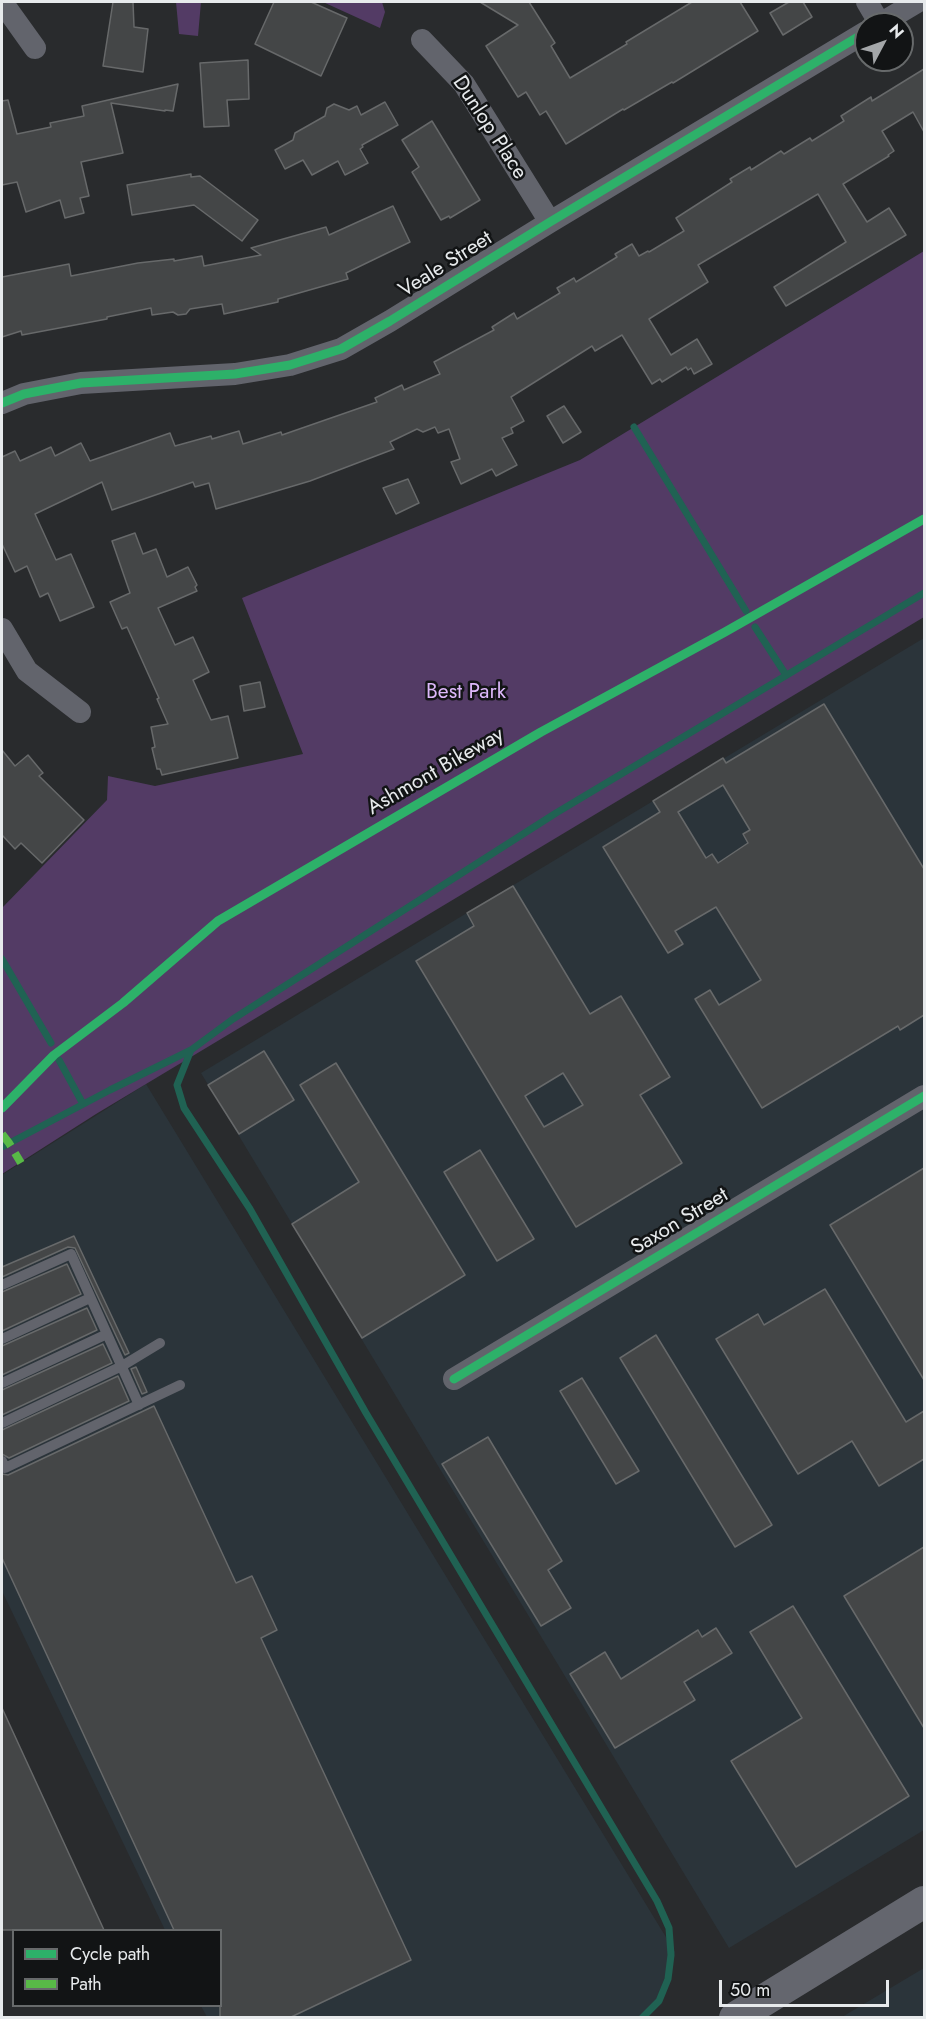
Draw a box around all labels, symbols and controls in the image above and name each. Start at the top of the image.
north arrow [854,12,914,72]
text: N [884,19,909,44]
street label: Dunlop Place [446,72,532,184]
street label: Veale Street [395,226,497,304]
park label: Best Park [426,680,506,706]
street label: Ashmont Bikeway [363,723,509,821]
street label: Saxon Street [627,1183,733,1261]
legend [12,1929,222,2007]
text: Cycle path [70,1941,150,1967]
scale bar [722,1968,892,2006]
text: Path [70,1971,102,1997]
text: 50 m [730,1977,770,2003]

